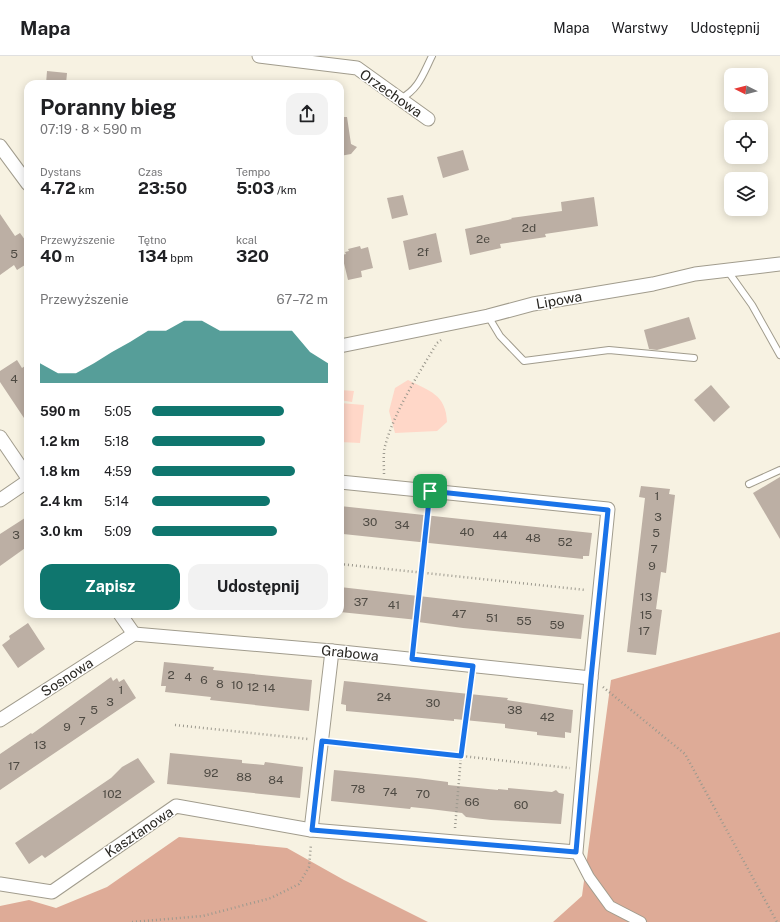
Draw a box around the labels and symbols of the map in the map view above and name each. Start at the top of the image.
street label: Orzechowa [357,66,425,120]
north arrow [724,68,768,112]
house number: 2d [522,221,536,235]
house number: 2e [476,232,490,246]
house number: 2f [417,245,429,259]
house number: 5 [10,247,18,261]
street label: Lipowa [535,288,583,312]
house number: 4 [10,372,18,386]
pin [413,474,447,508]
house number: 1 [655,489,659,503]
house number: 3 [654,510,662,524]
house number: 30 [363,515,377,529]
house number: 34 [394,518,410,532]
house number: 40 [460,525,474,539]
house number: 5 [652,526,660,540]
house number: 3 [12,528,20,542]
house number: 44 [492,528,508,542]
house number: 48 [525,531,541,545]
house number: 52 [558,535,572,549]
house number: 7 [650,542,658,556]
house number: 9 [648,559,656,573]
house number: 13 [640,590,652,604]
house number: 37 [354,595,368,609]
house number: 41 [388,598,400,612]
house number: 47 [452,607,466,621]
house number: 15 [640,608,653,622]
house number: 51 [486,611,498,625]
house number: 55 [516,614,532,628]
house number: 59 [549,618,565,632]
house number: 17 [638,624,650,638]
street label: Grabowa [320,642,380,664]
street label: Sosnowa [38,654,96,700]
house number: 2 [167,668,175,682]
house number: 4 [184,670,192,684]
house number: 6 [200,673,208,687]
house number: 8 [216,677,224,691]
house number: 10 [231,678,243,692]
house number: 12 [247,680,259,694]
house number: 14 [263,681,276,695]
house number: 1 [119,683,123,697]
house number: 24 [377,690,392,704]
house number: 3 [106,695,114,709]
house number: 30 [426,696,440,710]
house number: 5 [90,703,98,717]
house number: 38 [507,703,523,717]
house number: 42 [540,710,554,724]
house number: 7 [78,714,86,728]
house number: 9 [63,720,71,734]
house number: 13 [34,738,46,752]
house number: 17 [8,759,20,773]
house number: 92 [204,766,218,780]
house number: 88 [236,770,252,784]
house number: 84 [268,773,284,787]
house number: 78 [351,782,366,796]
house number: 74 [383,785,398,799]
house number: 102 [102,787,122,801]
house number: 70 [416,787,430,801]
house number: 66 [465,795,479,809]
house number: 60 [514,798,528,812]
street label: Kasztanowa [102,803,176,861]

